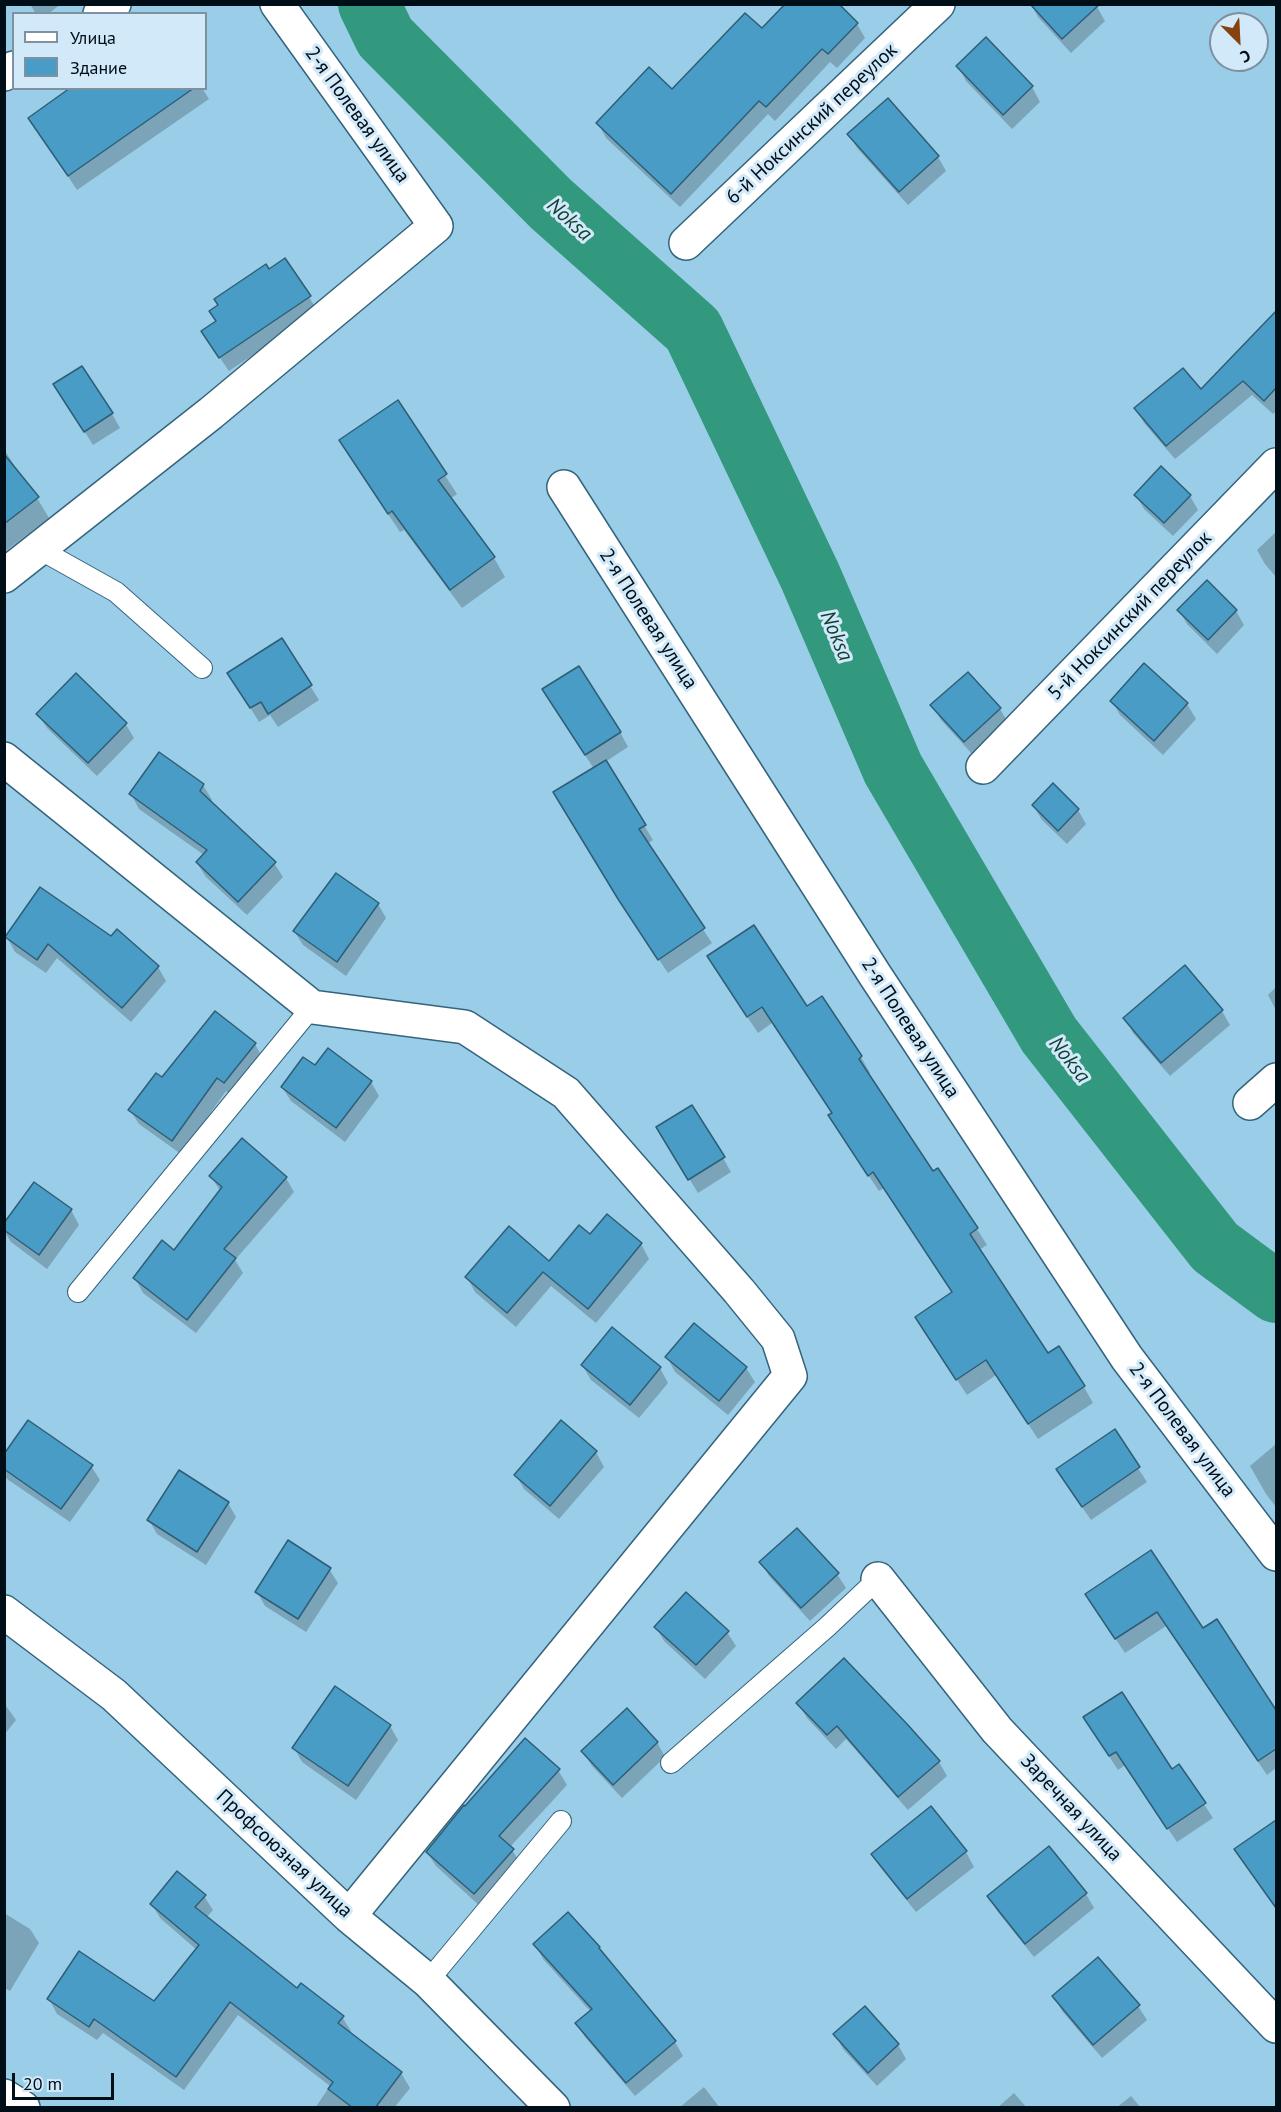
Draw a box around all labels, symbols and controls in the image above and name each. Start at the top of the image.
legend [12,12,207,90]
north arrow [1209,12,1269,72]
text: Улица [70,26,116,49]
street label: 6-й Ноксинский переулок [721,38,903,210]
street label: 2-я Полевая улица [300,42,414,188]
text: С [1237,46,1254,68]
text: Здание [70,56,127,79]
water label: Noksa [541,193,597,247]
street label: 5-й Ноксинский переулок [1043,527,1217,705]
street label: 2-я Полевая улица [594,544,702,694]
water label: Noksa [814,607,858,665]
street label: 2-я Полевая улица [856,953,964,1103]
water label: Noksa [1043,1032,1095,1088]
street label: 2-я Полевая улица [1123,1358,1241,1502]
street label: Заречная улица [1015,1749,1127,1867]
street label: Профсоюзная улица [211,1785,357,1923]
scale bar [15,2061,117,2099]
text: 20 m [23,2072,62,2095]

